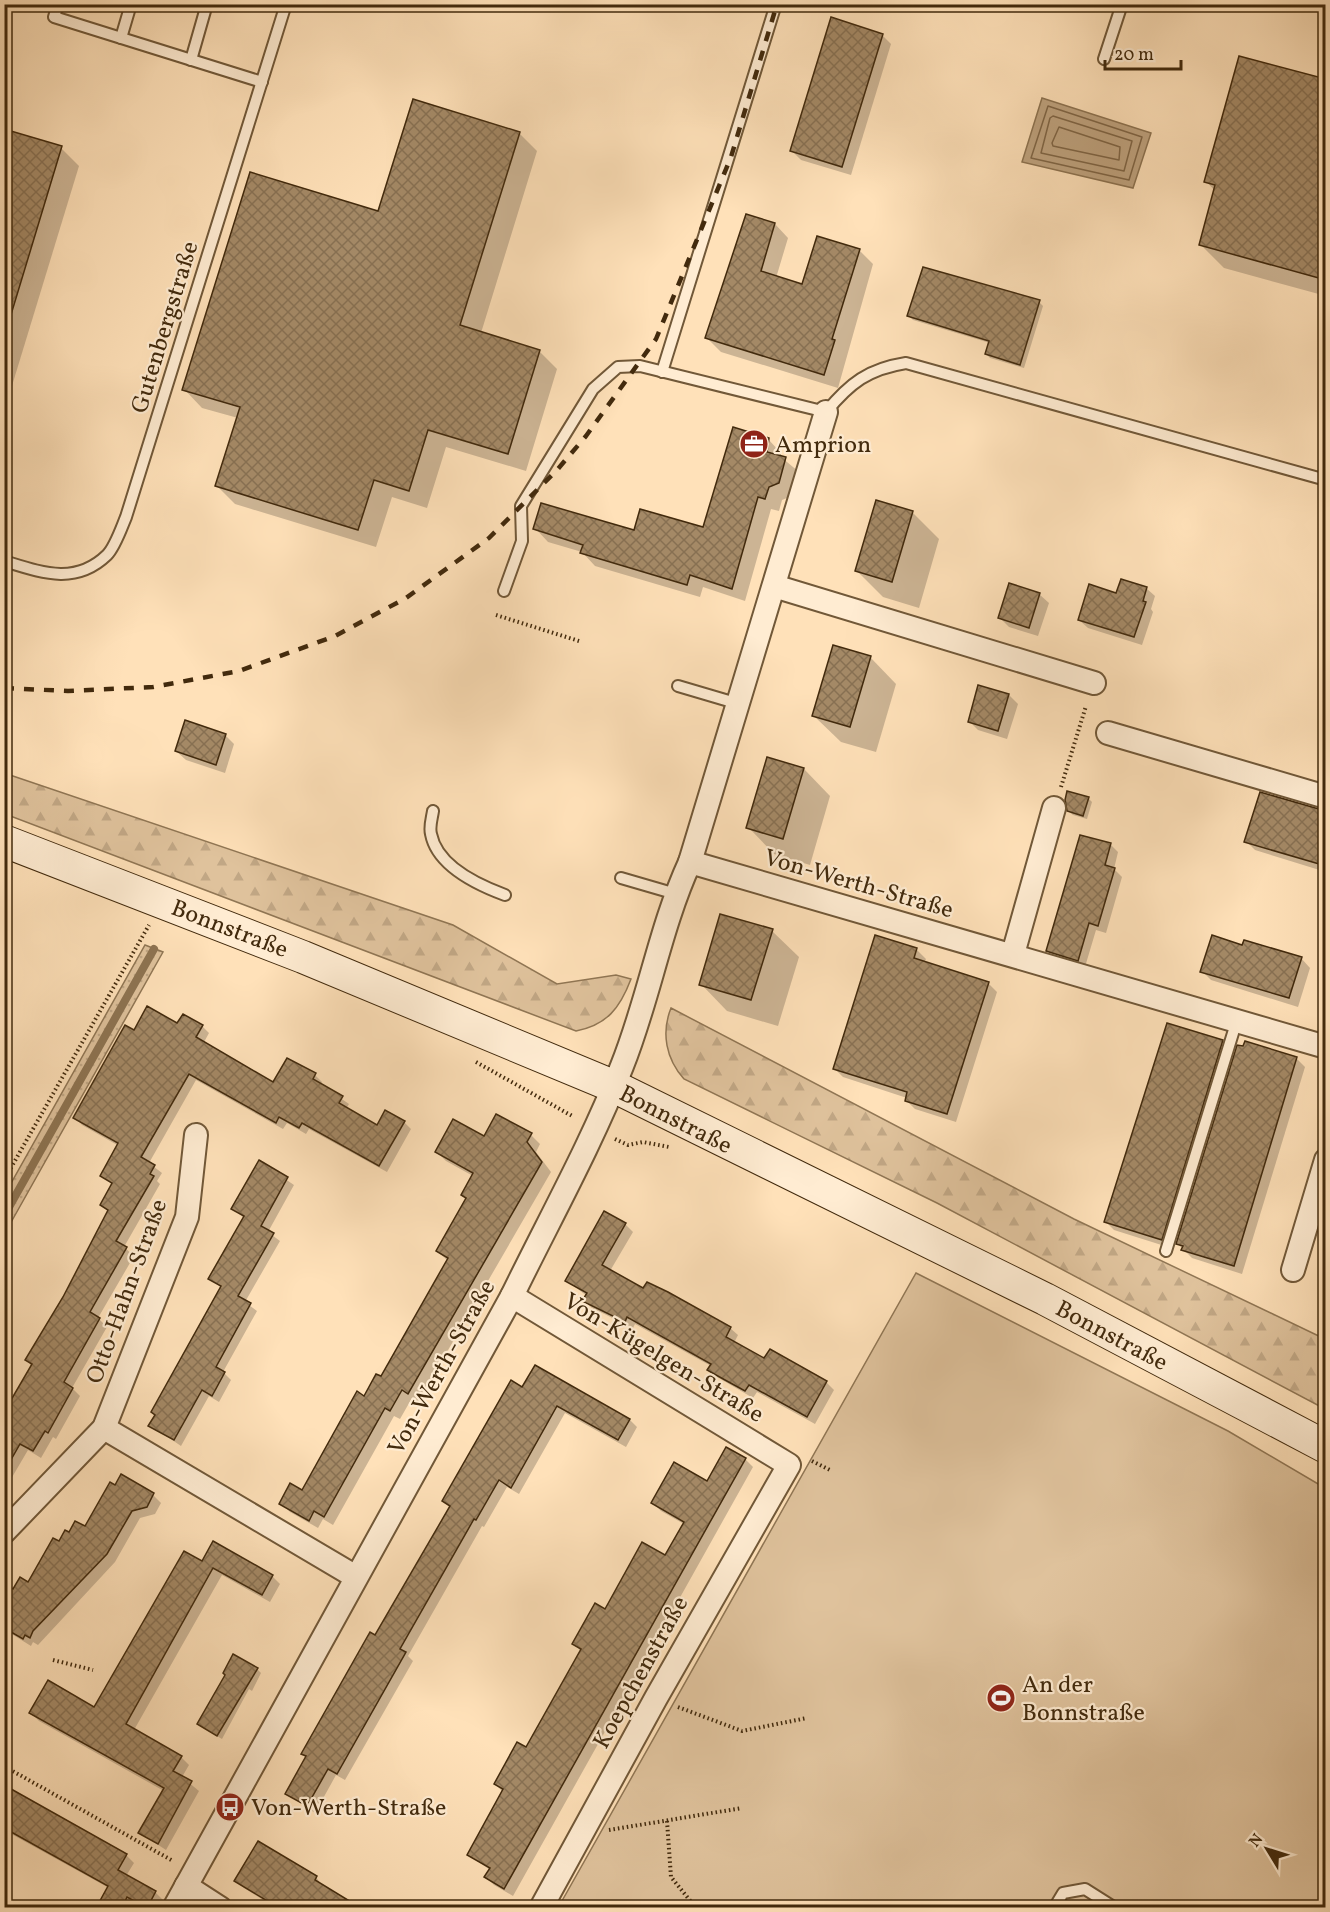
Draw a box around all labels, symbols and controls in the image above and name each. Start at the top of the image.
scale bar [1105,33,1182,71]
text: 20 m [1114,43,1154,68]
street label: Gutenbergstraße [124,237,208,418]
office icon: Amprion [738,428,770,460]
place label: Amprion [775,429,871,463]
street label: Von-Werth-Straße [760,842,957,928]
street label: Bonnstraße [166,892,293,968]
street label: Bonnstraße [613,1078,738,1164]
street label: Otto-Hahn-Straße [79,1195,177,1389]
street label: Von-Werth-Straße [381,1274,505,1462]
street label: Von-Kügelgen-Straße [556,1285,770,1432]
street label: Bonnstraße [1049,1293,1173,1381]
street label: Koepchenstraße [586,1590,698,1755]
place label: An der Bonnstraße [1022,1669,1145,1731]
sports icon: An der Bonnstraße [985,1682,1017,1714]
bus stop icon: Von-Werth-Straße [214,1791,246,1823]
place label: Von-Werth-Straße [251,1792,446,1826]
north arrow [1237,1819,1297,1879]
text: N [1245,1829,1269,1852]

